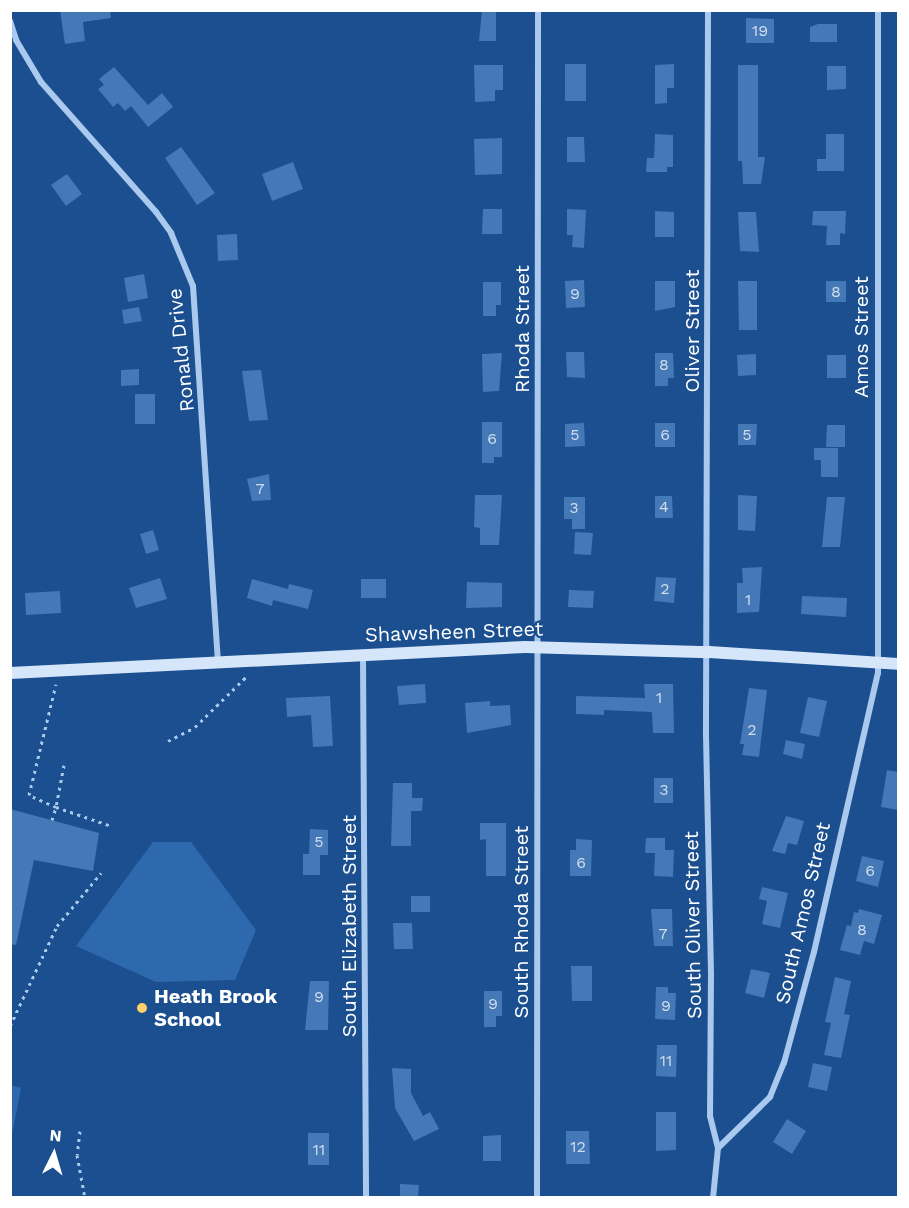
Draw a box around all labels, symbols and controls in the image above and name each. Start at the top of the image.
house number: 19 [752,21,768,41]
street label: Rhoda Street [510,265,534,393]
street label: Oliver Street [680,269,704,393]
street label: Amos Street [849,276,873,398]
house number: 8 [831,282,841,302]
house number: 9 [570,284,580,304]
street label: Ronald Drive [163,287,199,413]
house number: 8 [659,355,669,375]
house number: 5 [570,425,580,445]
house number: 6 [660,425,670,445]
house number: 5 [742,425,752,445]
house number: 6 [487,429,497,449]
house number: 7 [256,479,264,499]
house number: 4 [659,497,669,517]
house number: 3 [569,498,579,518]
house number: 2 [660,579,670,599]
house number: 1 [745,590,751,610]
street label: Shawsheen Street [365,617,543,647]
house number: 1 [656,688,662,708]
house number: 2 [747,720,757,740]
house number: 3 [659,780,669,800]
street label: South Elizabeth Street [337,815,361,1037]
street label: South Amos Street [770,819,836,1007]
street label: South Rhoda Street [509,825,533,1019]
street label: South Oliver Street [679,831,707,1019]
house number: 5 [314,832,324,852]
house number: 6 [576,853,586,873]
house number: 6 [865,861,875,881]
house number: 8 [857,920,867,940]
house number: 7 [659,924,667,944]
place label: Heath Brook School [154,984,277,1031]
house number: 9 [314,987,324,1007]
house number: 9 [488,994,498,1014]
house number: 9 [661,996,671,1016]
marker: Heath Brook School [135,1001,149,1015]
house number: 11 [660,1051,672,1071]
north arrow [24,1124,84,1184]
text: N [49,1126,62,1146]
house number: 12 [570,1137,586,1157]
house number: 11 [313,1140,325,1160]

